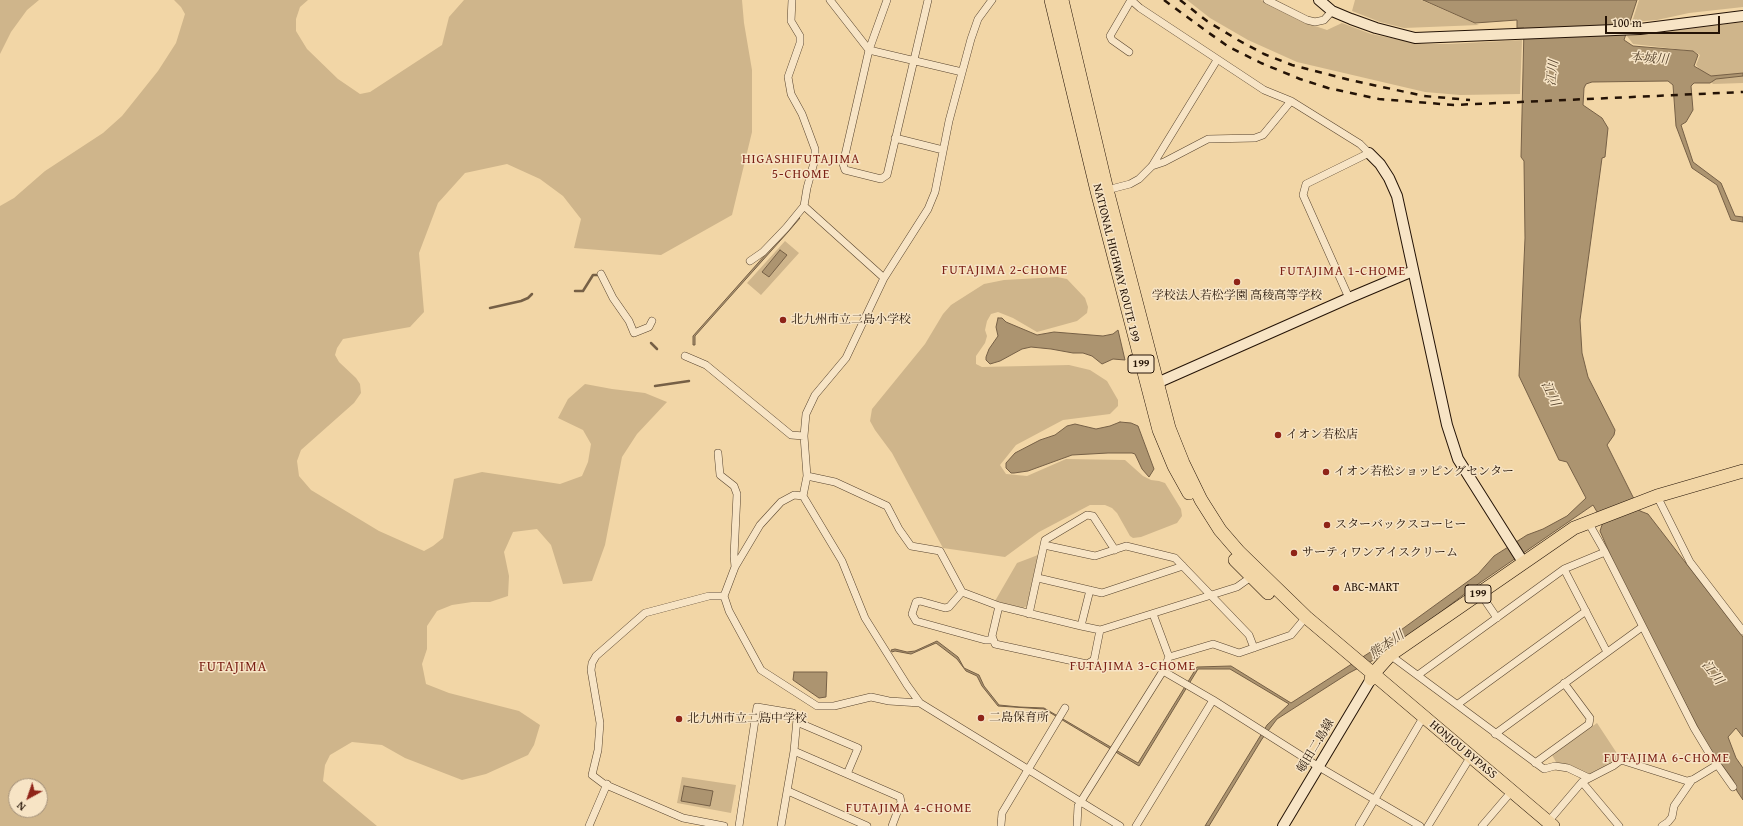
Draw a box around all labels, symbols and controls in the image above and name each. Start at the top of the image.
scale bar [1607,8,1722,34]
text: 100 m [1612,14,1642,31]
water label: 本城川 [1629,50,1669,68]
water label: 江川 [1544,59,1562,87]
district label: HIGASHIFUTAJIMA 5-CHOME [742,152,860,183]
street label: NATIONAL HIGHWAY ROUTE 199 [1089,182,1143,344]
district label: FUTAJIMA 2-CHOME [942,263,1068,279]
district label: FUTAJIMA 1-CHOME [1280,264,1406,280]
marker: 学校法人若松学園 高稜高等学校 [1232,277,1242,287]
place label: 学校法人若松学園 高稜高等学校 [1152,289,1322,303]
place label: 北九州市立二島小学校 [791,313,911,327]
marker: 北九州市立二島小学校 [778,315,788,325]
road number: 199 [1128,355,1154,373]
water label: 江川 [1537,379,1563,409]
place label: イオン若松店 [1286,428,1358,442]
marker: イオン若松店 [1273,430,1283,440]
place label: イオン若松ショッピングセンター [1334,465,1514,479]
marker: イオン若松ショッピングセンター [1321,467,1331,477]
place label: スターバックスコーヒー [1335,518,1467,532]
marker: スターバックスコーヒー [1322,520,1332,530]
place label: サーティワンアイスクリーム [1302,546,1458,560]
marker: サーティワンアイスクリーム [1289,548,1299,558]
place label: ABC-MART [1344,581,1399,595]
marker: ABC-MART [1331,583,1341,593]
road number: 199 [1465,585,1491,603]
water label: 熊本川 [1367,627,1407,663]
water label: 江川 [1698,658,1726,688]
district label: FUTAJIMA [199,659,267,675]
district label: FUTAJIMA 3-CHOME [1070,659,1196,675]
place label: 二島保育所 [989,711,1049,725]
place label: 北九州市立二島中学校 [687,712,807,726]
marker: 二島保育所 [976,713,986,723]
marker: 北九州市立二島中学校 [674,714,684,724]
street label: 頓田二島線 [1294,717,1338,775]
street label: HONJOU BYPASS [1426,718,1500,782]
district label: FUTAJIMA 6-CHOME [1604,751,1730,767]
north arrow [8,778,48,818]
text: N [13,798,29,815]
district label: FUTAJIMA 4-CHOME [846,801,972,817]

